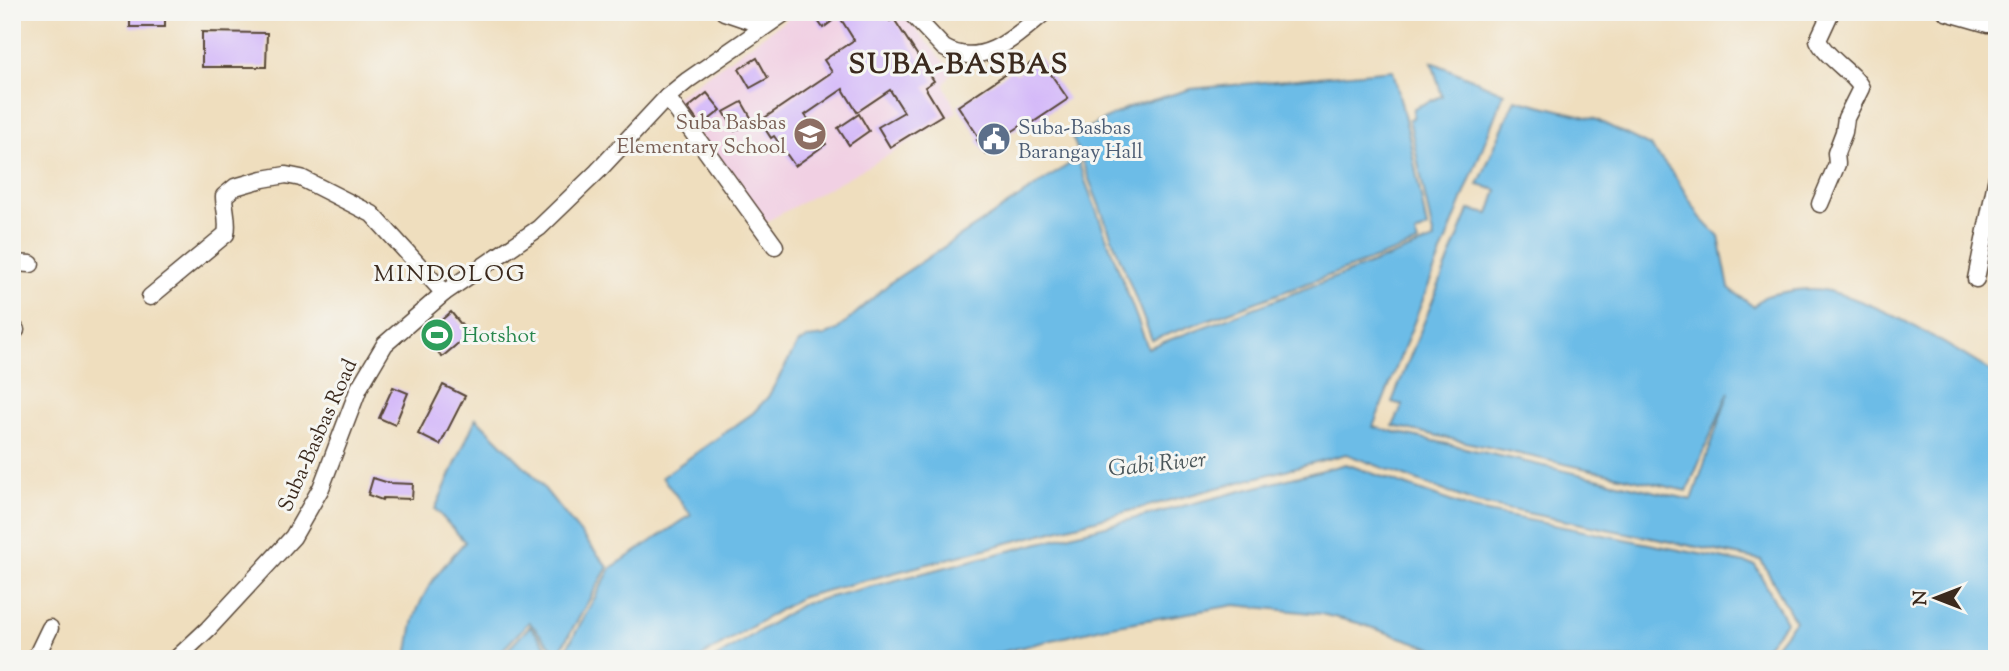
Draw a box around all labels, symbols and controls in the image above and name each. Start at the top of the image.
district label: SUBA-BASBAS [849,46,1069,86]
place label: Suba Basbas Elementary School [617,109,786,163]
place label: Suba-Basbas Barangay Hall [1018,114,1143,168]
school or university icon: Suba Basbas Elementary School [791,115,829,153]
public building icon: Suba-Basbas Barangay Hall [975,120,1013,158]
district label: MINDOLOG [373,259,527,292]
sports icon: Hotshot [418,316,456,354]
place label: Hotshot [462,322,536,352]
street label: Suba-Basbas Road [272,354,366,517]
water label: Gabi River [1107,444,1208,487]
north arrow [1900,562,1970,632]
text: N [1908,590,1935,606]

